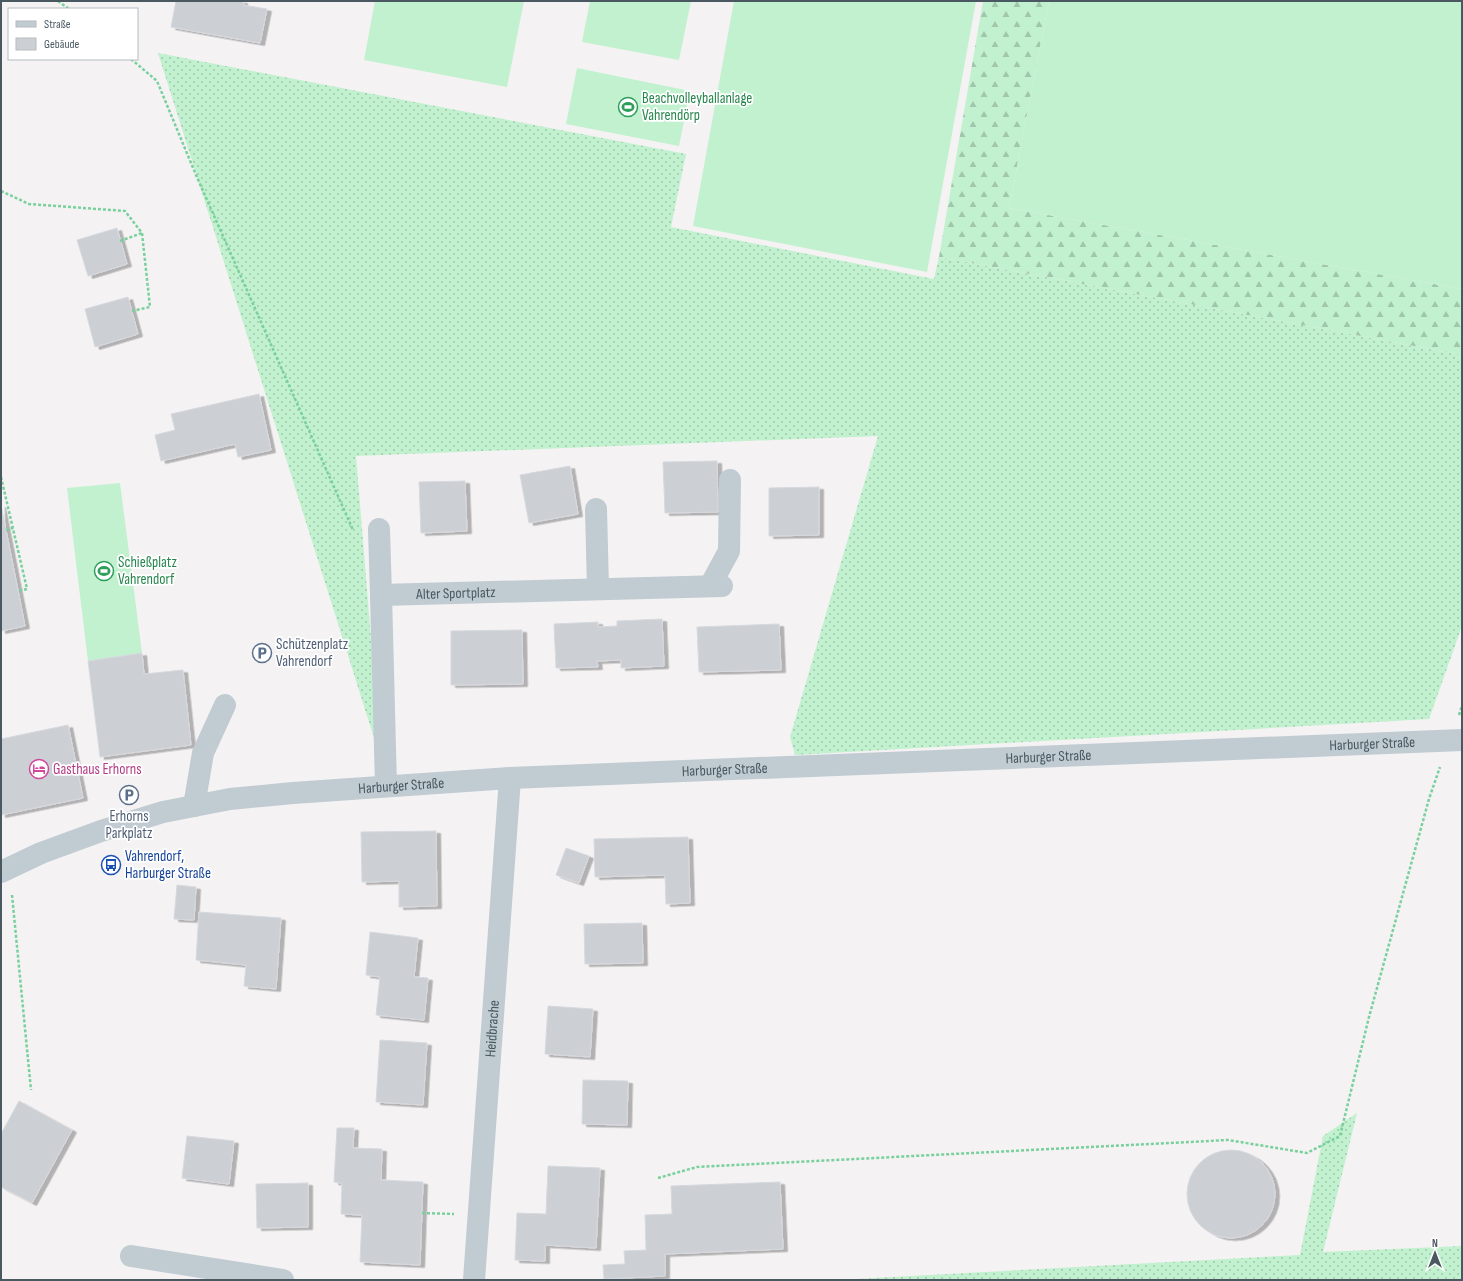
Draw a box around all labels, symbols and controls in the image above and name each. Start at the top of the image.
legend [8,8,138,60]
text: Straße [44,17,71,32]
text: Gebäude [44,37,79,52]
place label: Beachvolleyballanlage Vahrendörp [642,89,752,125]
sports icon: Beachvolleyballanlage Vahrendörp [617,96,639,118]
place label: Schießplatz Vahrendorf [118,553,177,589]
sports icon: Schießplatz Vahrendorf [93,560,115,582]
street label: Alter Sportplatz [415,583,496,604]
place label: Schützenplatz Vahrendorf [276,635,349,671]
parking icon: Schützenplatz Vahrendorf [251,642,273,664]
street label: Harburger Straße [1329,733,1416,755]
street label: Harburger Straße [1005,746,1092,768]
hotel icon: Gasthaus Erhorns [28,758,50,780]
street label: Harburger Straße [681,759,768,781]
place label: Gasthaus Erhorns [53,760,142,779]
street label: Harburger Straße [358,774,445,798]
parking icon: Erhorns Parkplatz [118,784,140,806]
place label: Erhorns Parkplatz [106,807,153,843]
place label: Vahrendorf, Harburger Straße [125,847,211,883]
bus stop icon: Vahrendorf, Harburger Straße [100,854,122,876]
street label: Heidbrache [481,999,504,1058]
north arrow [1415,1233,1455,1273]
text: N [1432,1237,1438,1250]

